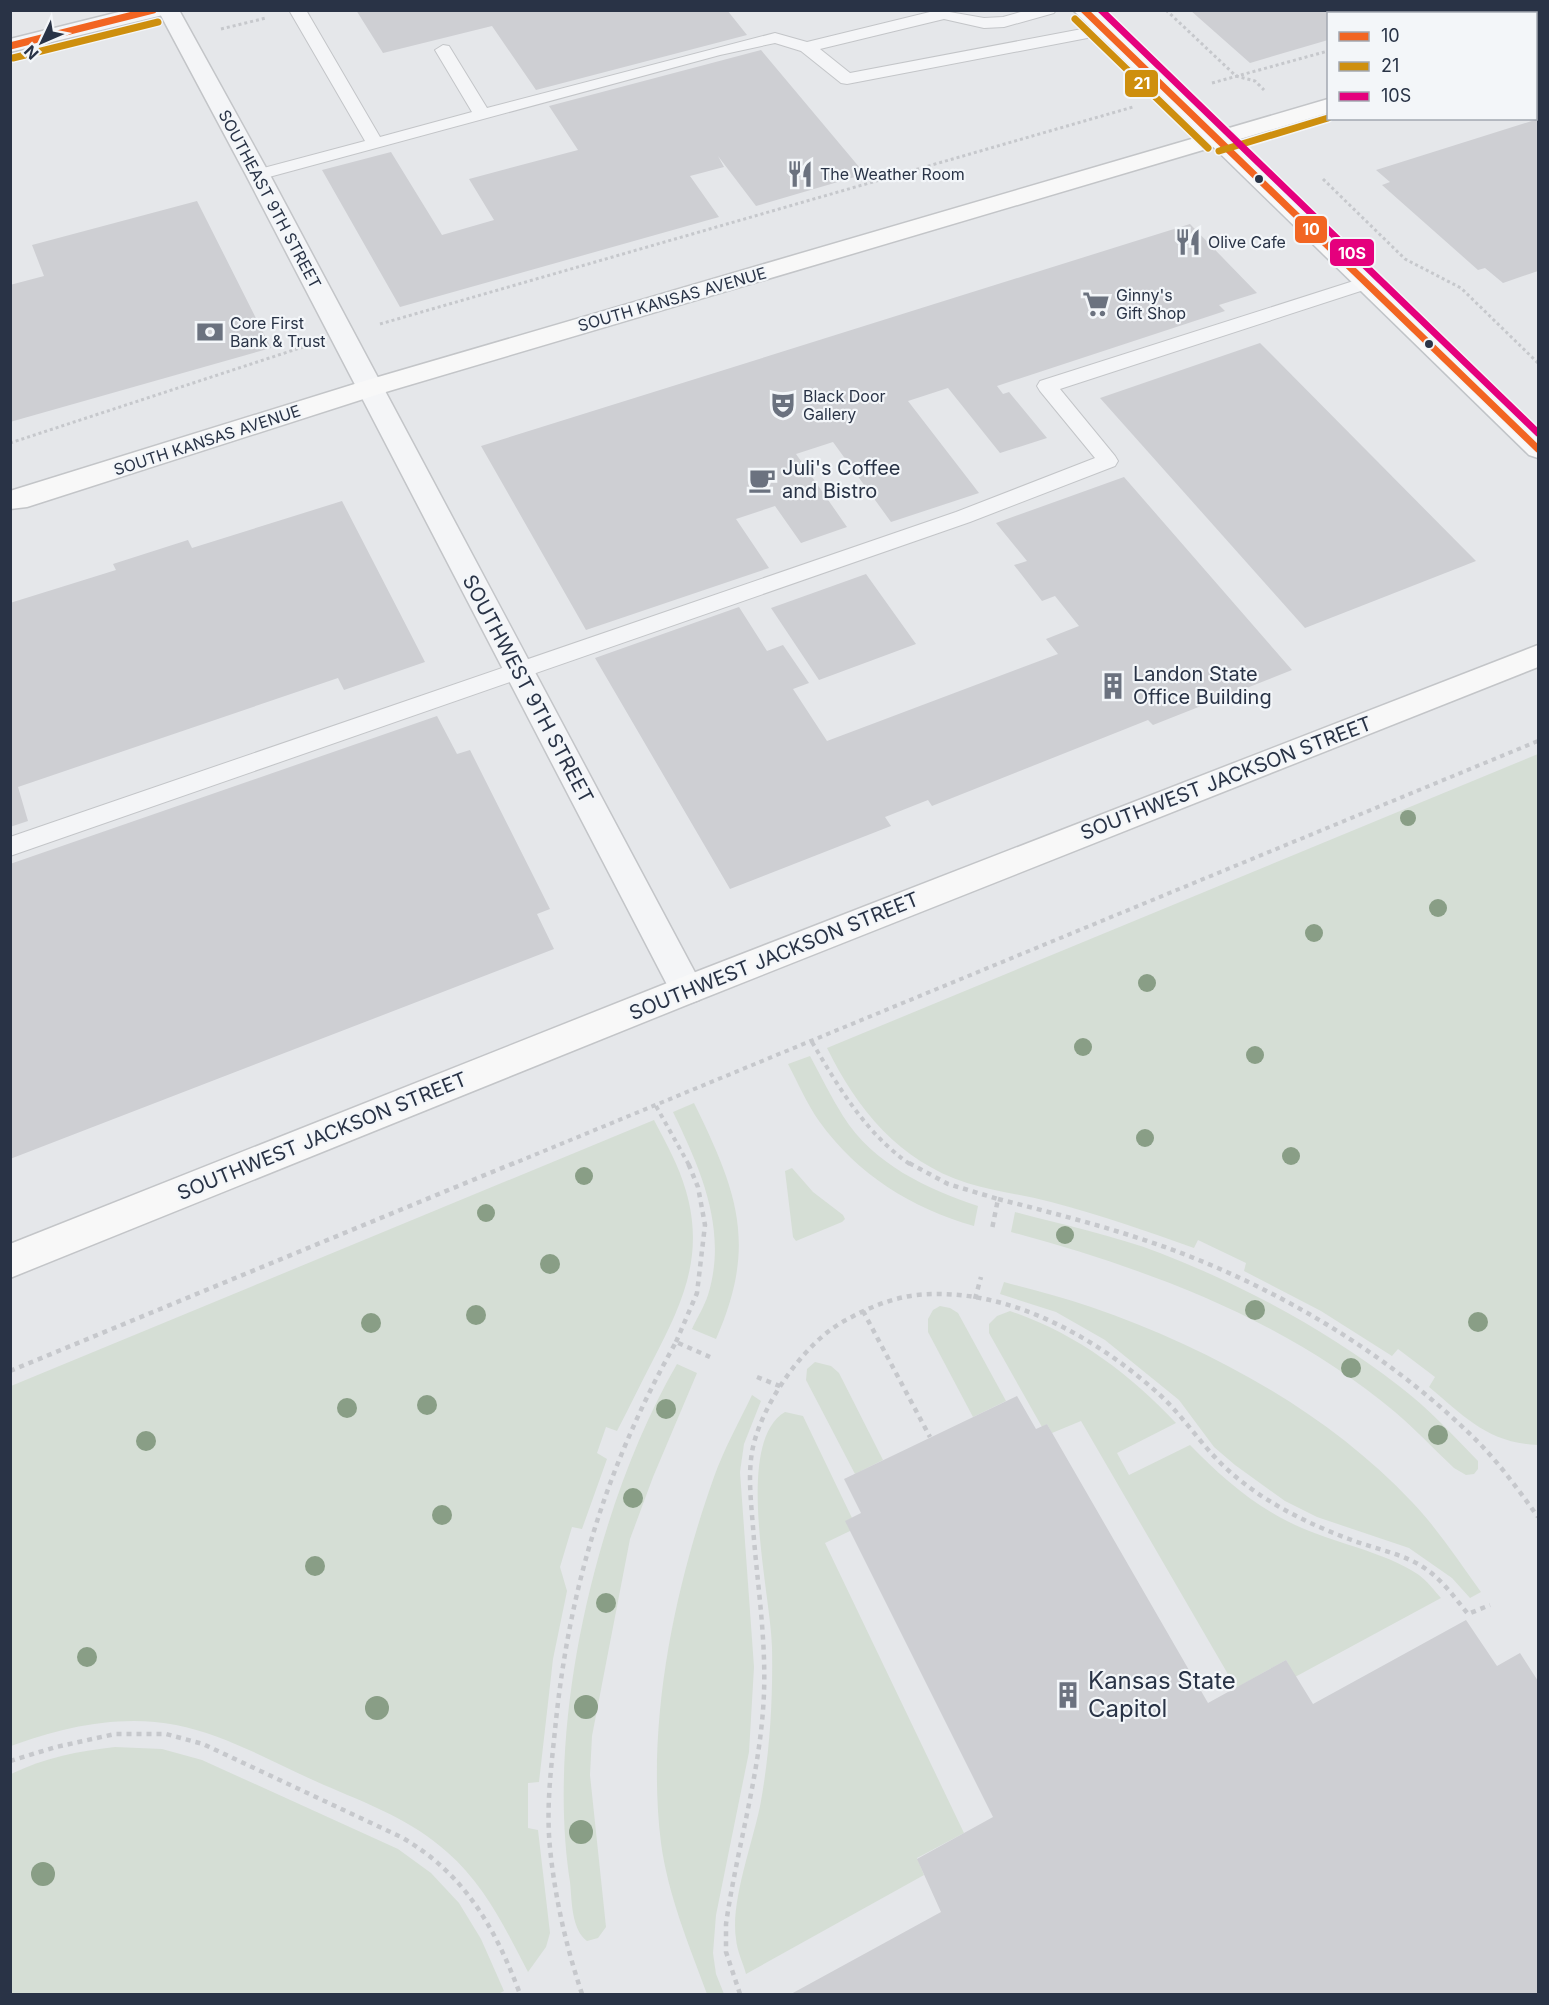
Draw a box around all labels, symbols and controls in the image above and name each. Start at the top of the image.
north arrow [12,12,72,72]
legend [1327,12,1537,120]
text: 10 [1381,25,1400,46]
text: N [20,41,43,64]
text: 21 [1381,55,1399,76]
line badge: 21 [1124,69,1159,98]
text: 21 [1134,73,1150,93]
text: 10S [1381,85,1411,106]
street label: SOUTHEAST 9TH STREET [214,106,326,292]
restaurant icon: The Weather Room [785,159,815,189]
place label: The Weather Room [820,164,965,184]
unlabelled marker [1253,173,1265,185]
line badge: 10 [1294,215,1328,244]
text: 10 [1302,219,1320,239]
restaurant icon: Olive Cafe [1173,227,1203,257]
place label: Olive Cafe [1208,232,1286,252]
line badge: 10S [1329,238,1375,267]
text: 10S [1338,243,1366,263]
street label: SOUTH KANSAS AVENUE [575,262,769,336]
place label: Ginny's Gift Shop [1116,285,1186,323]
supermarket icon: Ginny's Gift Shop [1081,289,1111,319]
place label: Core First Bank & Trust [230,313,326,351]
bank icon: Core First Bank & Trust [195,317,225,347]
unlabelled marker [1423,338,1435,350]
place label: Black Door Gallery [803,386,886,424]
theatre icon: Black Door Gallery [768,390,798,420]
street label: SOUTH KANSAS AVENUE [111,400,303,480]
place label: Juli's Coffee and Bistro [782,456,900,503]
cafe icon: Juli's Coffee and Bistro [747,465,777,495]
street label: SOUTHWEST 9TH STREET [457,571,599,807]
place label: Landon State Office Building [1133,662,1272,709]
building icon: Landon State Office Building [1098,671,1128,701]
street label: SOUTHWEST JACKSON STREET [1077,711,1375,845]
street label: SOUTHWEST JACKSON STREET [626,887,922,1025]
street label: SOUTHWEST JACKSON STREET [174,1067,470,1205]
place label: Kansas State Capitol [1088,1666,1236,1723]
building icon: Kansas State Capitol [1053,1680,1083,1710]

